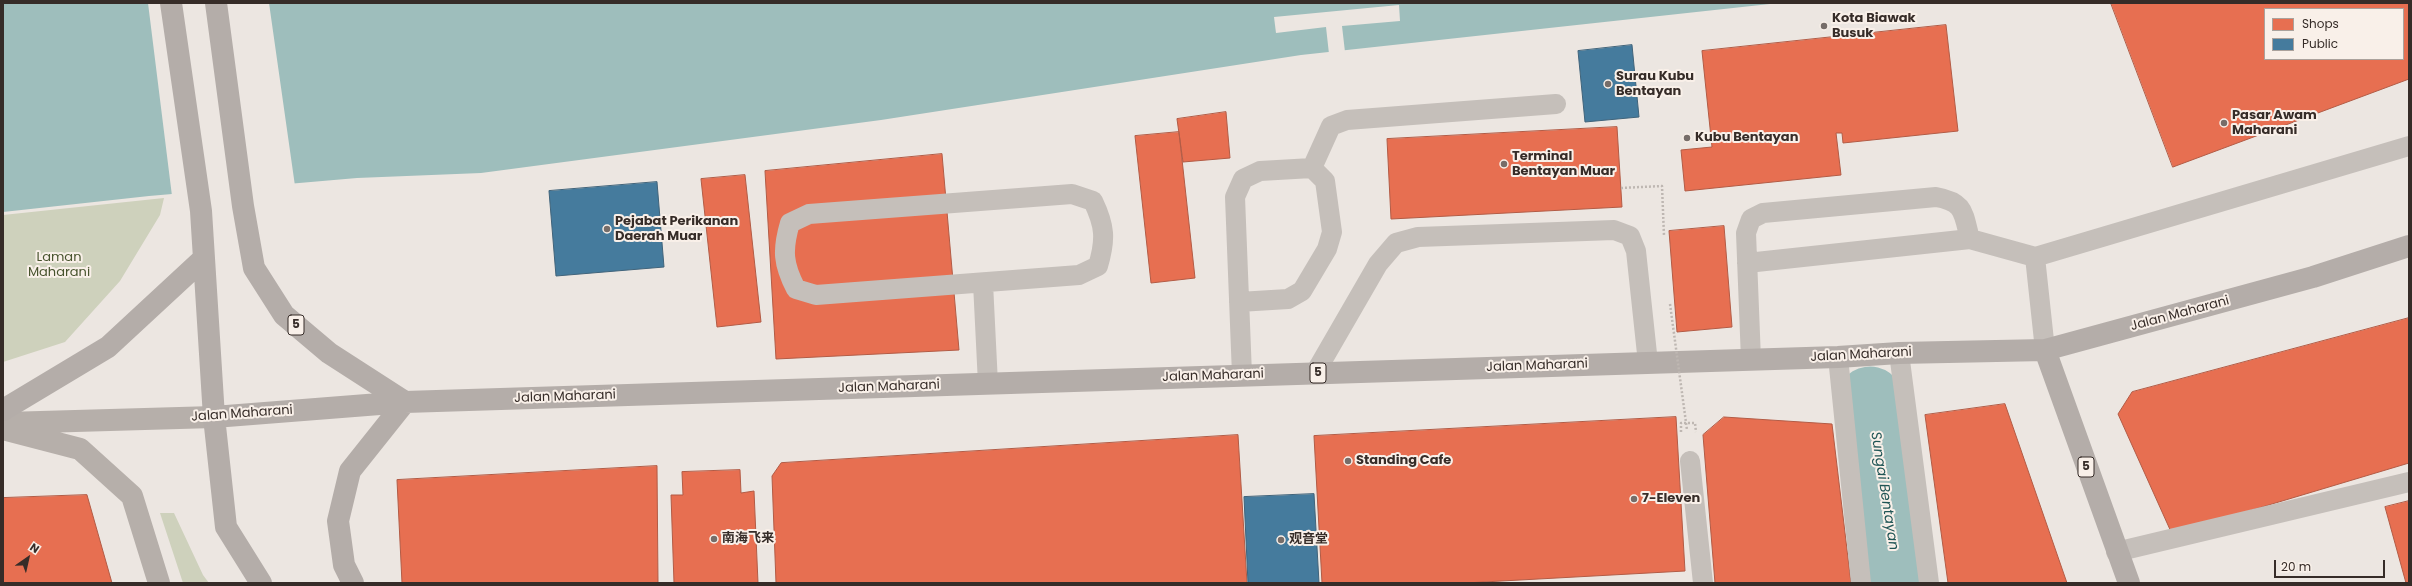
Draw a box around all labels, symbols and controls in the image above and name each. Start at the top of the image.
legend [2264,8,2404,60]
place label: Kota Biawak Busuk [1832,11,1916,42]
text: Shops [2302,15,2339,32]
marker: Kota Biawak Busuk [1819,21,1829,31]
text: Public [2302,35,2338,52]
place label: Surau Kubu Bentayan [1616,69,1694,100]
marker: Surau Kubu Bentayan [1603,79,1613,89]
place label: Pasar Awam Maharani [2232,108,2317,139]
marker: Pasar Awam Maharani [2219,118,2229,128]
place label: Kubu Bentayan [1695,130,1798,146]
marker: Kubu Bentayan [1682,133,1692,143]
place label: Terminal Bentayan Muar [1512,149,1615,180]
marker: Terminal Bentayan Muar [1499,159,1509,169]
place label: Pejabat Perikanan Daerah Muar [615,214,738,245]
marker: Pejabat Perikanan Daerah Muar [602,224,612,234]
park label: Laman Maharani [28,250,90,281]
street label: Jalan Maharani [2129,293,2231,335]
road number: 5 [288,315,304,335]
street label: Jalan Maharani [1810,345,1912,365]
street label: Jalan Maharani [1486,356,1588,376]
road number: 5 [1310,363,1326,383]
street label: Jalan Maharani [1162,366,1264,386]
street label: Jalan Maharani [838,377,940,397]
street label: Jalan Maharani [514,387,616,407]
street label: Jalan Maharani [191,403,293,425]
water label: Sungai Bentayan [1866,431,1902,551]
place label: Standing Cafe [1356,453,1451,469]
marker: Standing Cafe [1343,456,1353,466]
road number: 5 [2078,457,2094,477]
place label: 7-Eleven [1642,491,1700,507]
marker: 7-Eleven [1629,494,1639,504]
place label: 南海飞来 [722,531,774,547]
place label: 观音堂 [1289,532,1328,548]
marker: 南海飞来 [709,534,719,544]
marker: 观音堂 [1276,535,1286,545]
north arrow [8,538,48,578]
text: N [27,539,43,557]
scale bar [2276,552,2387,578]
text: 20 m [2281,558,2311,575]

